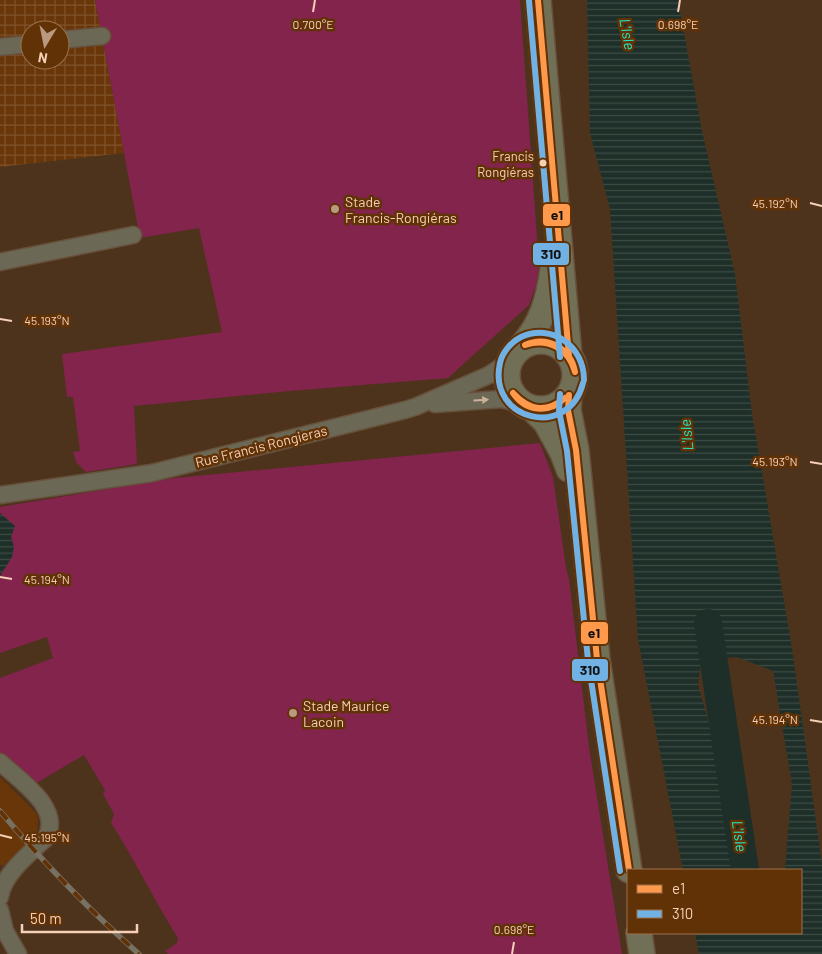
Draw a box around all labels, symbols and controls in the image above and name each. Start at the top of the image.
text: 0.700°E [292,17,334,31]
water label: L'Isle [616,17,640,51]
text: 0.698°E [658,17,698,31]
north arrow [20,20,70,70]
text: N [37,49,49,67]
place label: Francis Rongiéras [477,148,534,180]
marker: Francis Rongiéras [538,158,548,168]
place label: Stade Francis-Rongiéras [345,193,457,226]
text: 45.192°N [752,196,798,210]
marker: Stade Francis-Rongiéras [329,203,341,215]
line badge: e1 [542,203,571,227]
text: e1 [551,206,563,223]
line badge: 310 [532,242,570,266]
text: 310 [541,245,561,262]
text: 45.193°N [24,313,70,327]
one-way arrow [473,396,489,404]
water label: L'Isle [675,418,697,452]
street label: Rue Francis Rongieras [193,421,329,471]
text: 45.193°N [752,454,798,468]
text: 45.194°N [24,572,70,586]
line badge: e1 [580,621,609,645]
text: e1 [588,624,600,641]
line badge: 310 [571,658,609,682]
text: 310 [580,661,600,678]
place label: Stade Maurice Lacoin [303,697,389,730]
marker: Stade Maurice Lacoin [287,707,299,719]
text: 45.194°N [752,712,798,726]
water label: L'Isle [729,819,751,853]
text: 45.195°N [24,830,70,844]
legend [627,869,802,934]
text: e1 [672,879,685,897]
scale bar [22,902,138,934]
text: 310 [672,904,693,922]
text: 50 m [30,909,62,927]
text: 0.698°E [494,922,534,936]

